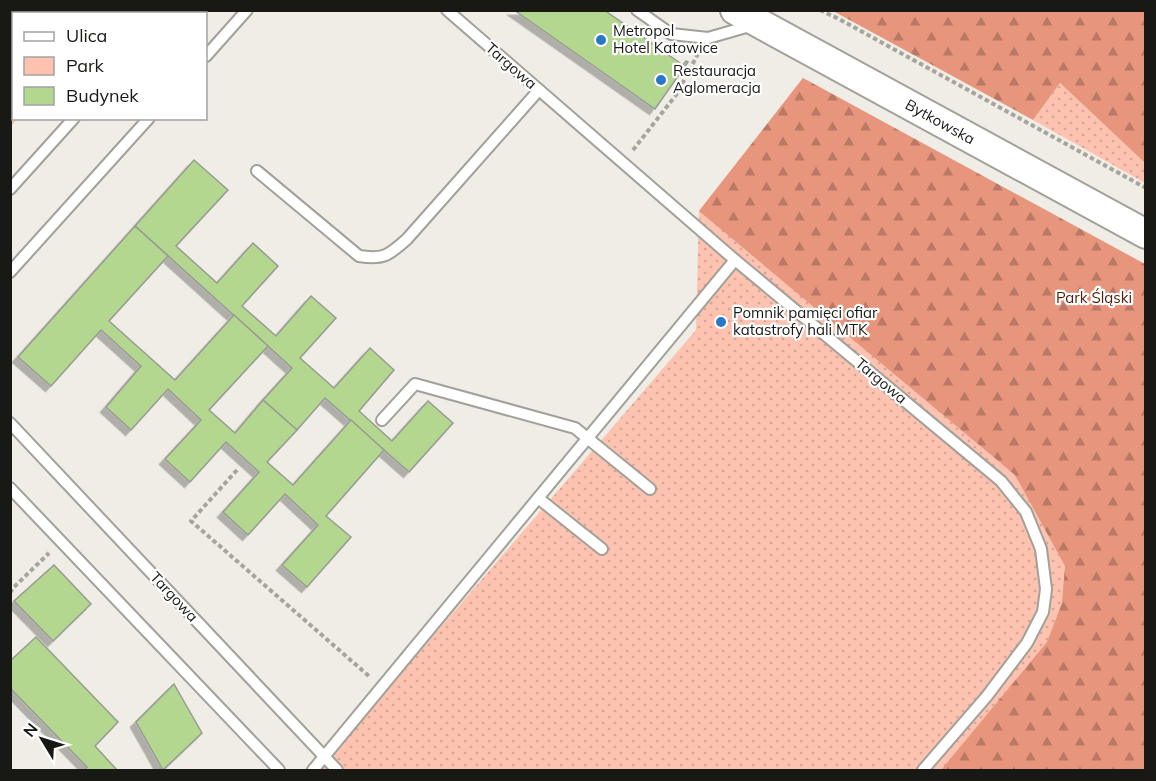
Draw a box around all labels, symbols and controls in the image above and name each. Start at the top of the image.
legend [12,12,207,120]
place label: Metropol Hotel Katowice [613,21,718,57]
text: Ulica [66,24,107,47]
marker: Metropol Hotel Katowice [594,33,608,47]
street label: Targowa [482,38,541,93]
text: Park [66,54,105,77]
place label: Restauracja Aglomeracja [673,61,761,97]
marker: Restauracja Aglomeracja [654,73,668,87]
text: Budynek [66,84,139,107]
street label: Bytkowska [902,95,978,148]
park label: Park Śląski [1056,288,1132,307]
place label: Pomnik pamięci ofiar katastrofy hali MTK [733,303,878,339]
marker: Pomnik pamięci ofiar katastrofy hali MTK [714,315,728,329]
street label: Targowa [852,354,911,408]
street label: Targowa [146,568,202,626]
north arrow [12,709,72,769]
text: N [19,719,42,741]

